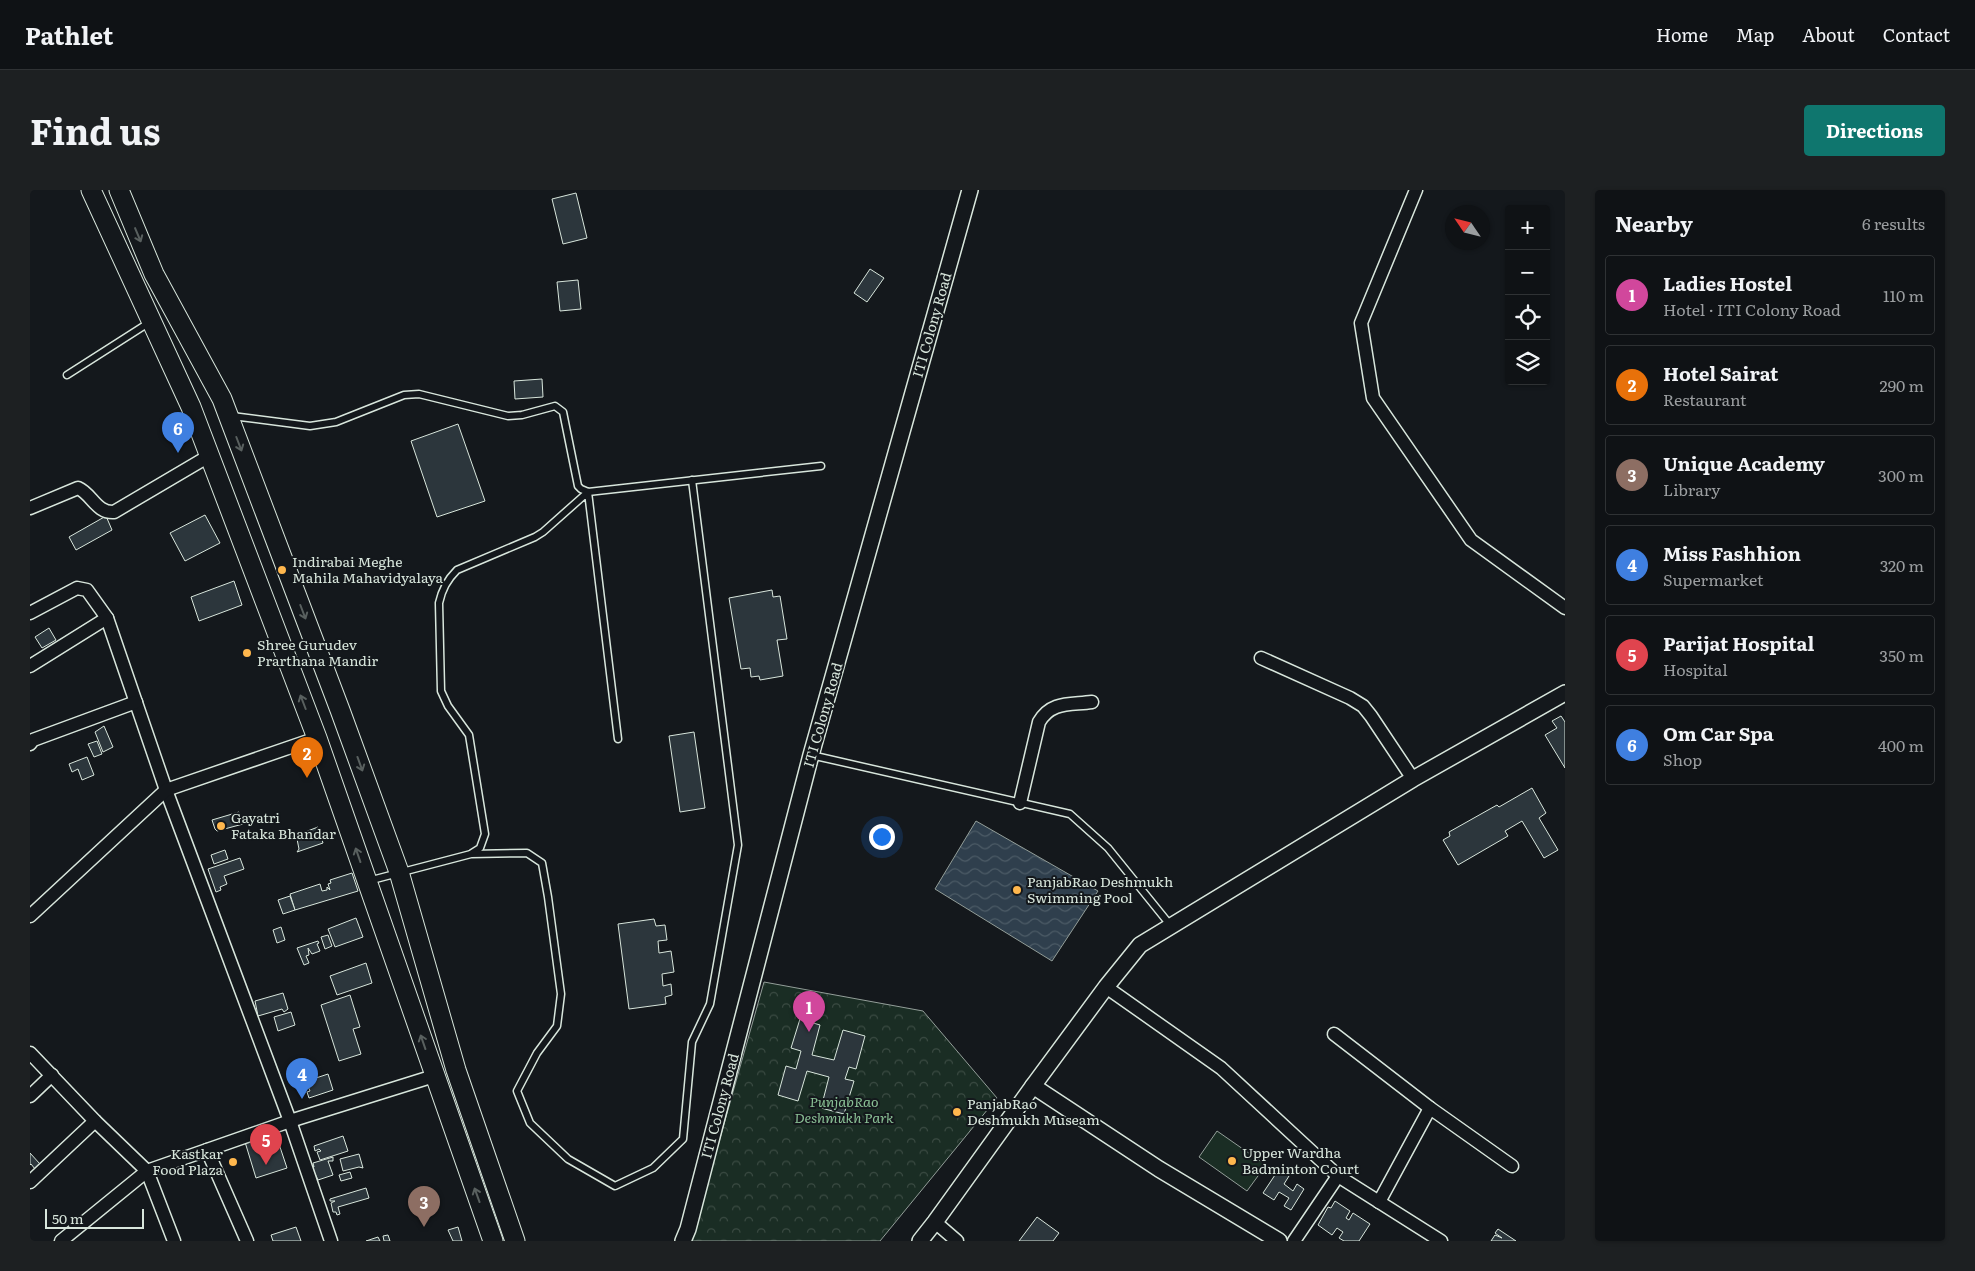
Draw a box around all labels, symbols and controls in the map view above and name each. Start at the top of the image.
text: Pathlet [25,17,113,52]
text: Home [1656,21,1708,48]
text: Map [1736,21,1774,48]
text: About [1802,21,1855,48]
text: Contact [1883,21,1950,48]
text: Find us [30,104,160,156]
button: Directions [1804,105,1945,156]
north arrow [1445,205,1490,250]
map controls [1505,205,1550,385]
button: + [1505,205,1550,250]
text: Nearby [1615,207,1693,238]
text: 6 results [1862,211,1925,235]
one-way arrow [134,227,143,242]
button: − [1505,250,1550,295]
text: Ladies Hostel [1663,269,1792,297]
street label: ITI Colony Road [906,270,956,380]
text: 1 [1629,283,1635,307]
text: 110 m [1883,283,1924,307]
button: locate [1505,295,1550,340]
text: Hotel · ITI Colony Road [1663,297,1841,321]
button: layers [1505,340,1550,385]
text: Hotel Sairat [1663,359,1778,387]
text: 2 [1628,373,1636,397]
text: 290 m [1880,373,1924,397]
text: Restaurant [1663,387,1747,411]
pin: 6 [162,412,194,453]
one-way arrow [235,436,244,451]
text: Unique Academy [1663,449,1825,477]
text: 3 [1628,463,1636,487]
text: 300 m [1878,463,1924,487]
text: Library [1663,477,1721,501]
text: Miss Fashhion [1663,539,1801,567]
place label: Indirabai Meghe Mahila Mahavidyalaya [292,551,444,587]
text: 4 [1627,553,1637,577]
text: 320 m [1880,553,1924,577]
marker: Indirabai Meghe Mahila Mahavidyalaya [276,564,288,576]
text: Supermarket [1663,567,1763,591]
one-way arrow [299,604,308,619]
text: Parijat Hospital [1663,629,1814,657]
place label: Shree Gurudev Prarthana Mandir [257,634,379,670]
text: 5 [1628,643,1636,667]
text: 350 m [1879,643,1924,667]
marker: Shree Gurudev Prarthana Mandir [241,647,253,659]
text: Hospital [1663,657,1728,681]
street label: ITI Colony Road [797,660,847,770]
one-way arrow [298,695,307,711]
text: Om Car Spa [1663,719,1774,747]
text: 6 [1627,733,1637,757]
text: 400 m [1878,733,1924,757]
pin: 2 [291,737,323,778]
text: Shop [1663,747,1702,771]
one-way arrow [356,756,365,772]
place label: Gayatri Fataka Bhandar [231,807,336,843]
marker: Gayatri Fataka Bhandar [215,820,227,832]
your location [869,824,895,850]
one-way arrow [353,848,362,864]
place label: PanjabRao Deshmukh Swimming Pool [1027,871,1173,907]
marker: PanjabRao Deshmukh Swimming Pool [1011,884,1023,896]
pin: 1 [793,991,825,1032]
one-way arrow [418,1035,427,1050]
street label: ITI Colony Road [695,1050,743,1161]
pin: 4 [286,1058,318,1099]
park label: PunjabRao Deshmukh Park [794,1091,894,1127]
place label: PanjabRao Deshmukh Museam [967,1093,1100,1129]
marker: PanjabRao Deshmukh Museam [951,1106,963,1118]
pin: 5 [250,1124,282,1165]
place label: Upper Wardha Badminton Court [1242,1142,1359,1178]
place label: Kastkar Food Plaza [152,1143,223,1179]
marker: Upper Wardha Badminton Court [1226,1155,1238,1167]
marker: Kastkar Food Plaza [227,1156,239,1168]
pin: 3 [408,1186,440,1227]
one-way arrow [472,1188,481,1203]
scale bar [45,1206,144,1229]
text: 50 m [52,1208,84,1228]

